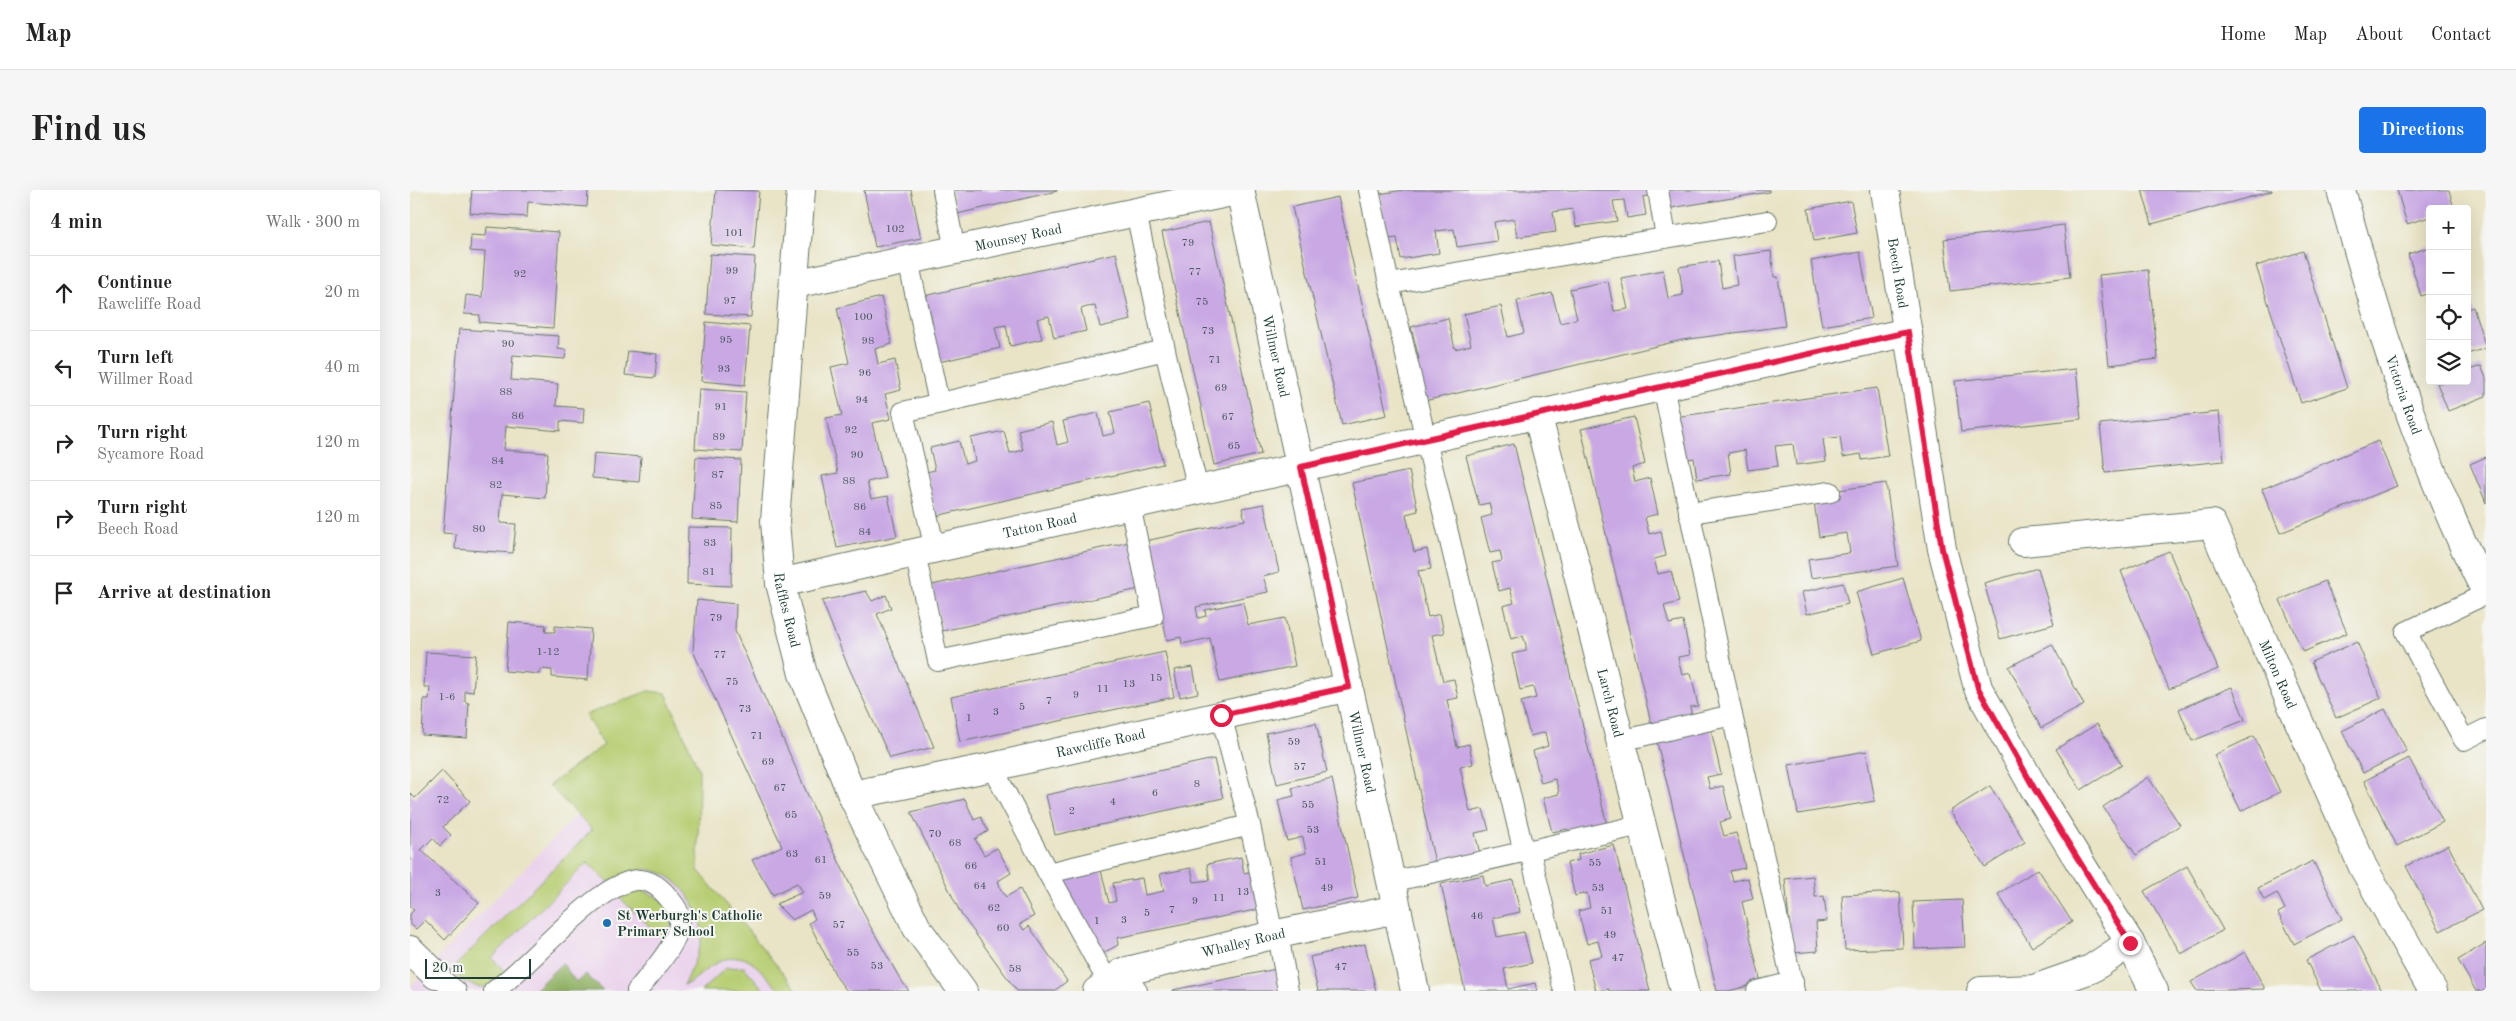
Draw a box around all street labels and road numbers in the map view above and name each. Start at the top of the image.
street label: Mounsey Road [973,222,1063,254]
street label: Beech Road [1885,237,1910,309]
street label: Willmer Road [1259,314,1291,399]
street label: Victoria Road [2383,353,2423,437]
street label: Tatton Road [1001,511,1078,541]
street label: Raffles Road [771,572,802,649]
street label: Milton Road [2256,638,2299,711]
street label: Larch Road [1594,667,1625,739]
street label: Willmer Road [1346,709,1378,795]
street label: Rawcliffe Road [1055,727,1147,760]
street label: Whalley Road [1200,927,1287,960]

